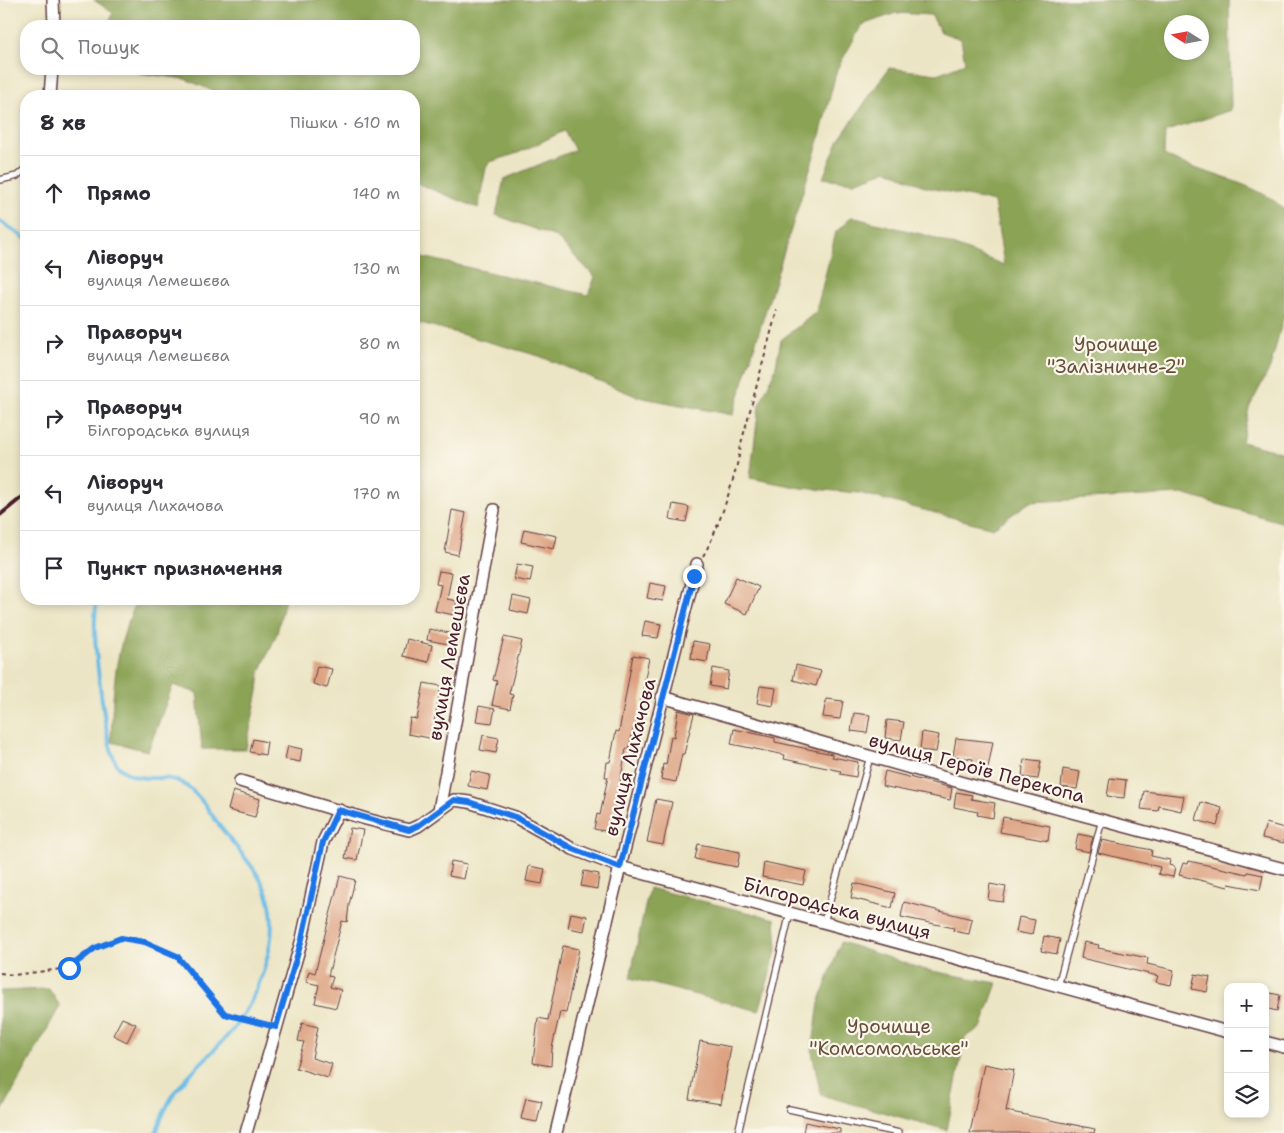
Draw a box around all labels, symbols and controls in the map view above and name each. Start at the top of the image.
north arrow [1164,15,1209,60]
search box [20,20,420,75]
icon: search [38,34,66,62]
text: Пошук [78,35,140,60]
text: 8 хв [40,109,86,137]
text: Пішки · 610 m [290,112,400,133]
icon: ahead [40,179,68,207]
text: Прямо [87,181,151,206]
text: 140 m [353,183,400,204]
text: Ліворуч [87,245,163,270]
icon: left [40,254,68,282]
text: 130 m [353,258,400,279]
text: вулиця Лемешєва [87,270,230,291]
text: Праворуч [87,320,182,345]
icon: right [40,329,68,357]
park label: Урочище "Залізничне-2" [1047,332,1185,379]
text: 80 m [359,333,400,354]
text: вулиця Лемешєва [87,345,230,366]
text: Праворуч [87,395,182,420]
icon: right [40,404,68,432]
text: 90 m [359,408,400,429]
text: Білгородська вулиця [87,420,250,441]
text: Ліворуч [87,470,163,495]
icon: left [40,479,68,507]
text: 170 m [353,483,400,504]
text: вулиця Лихачова [87,495,223,516]
icon: arrive [40,554,68,582]
text: Пункт призначення [87,556,283,581]
route end [683,565,706,588]
street label: вулиця Лемешєва [422,571,476,743]
street label: вулиця Лихачова [598,675,662,839]
street label: вулиця Героїв Перекопа [866,727,1088,809]
street label: Білгородська вулиця [740,871,934,945]
route start [58,957,81,980]
map controls [1224,983,1269,1118]
button: + [1224,983,1269,1028]
park label: Урочище "Комсомольське" [809,1014,969,1061]
button: − [1224,1028,1269,1073]
button: layers [1224,1073,1269,1118]

